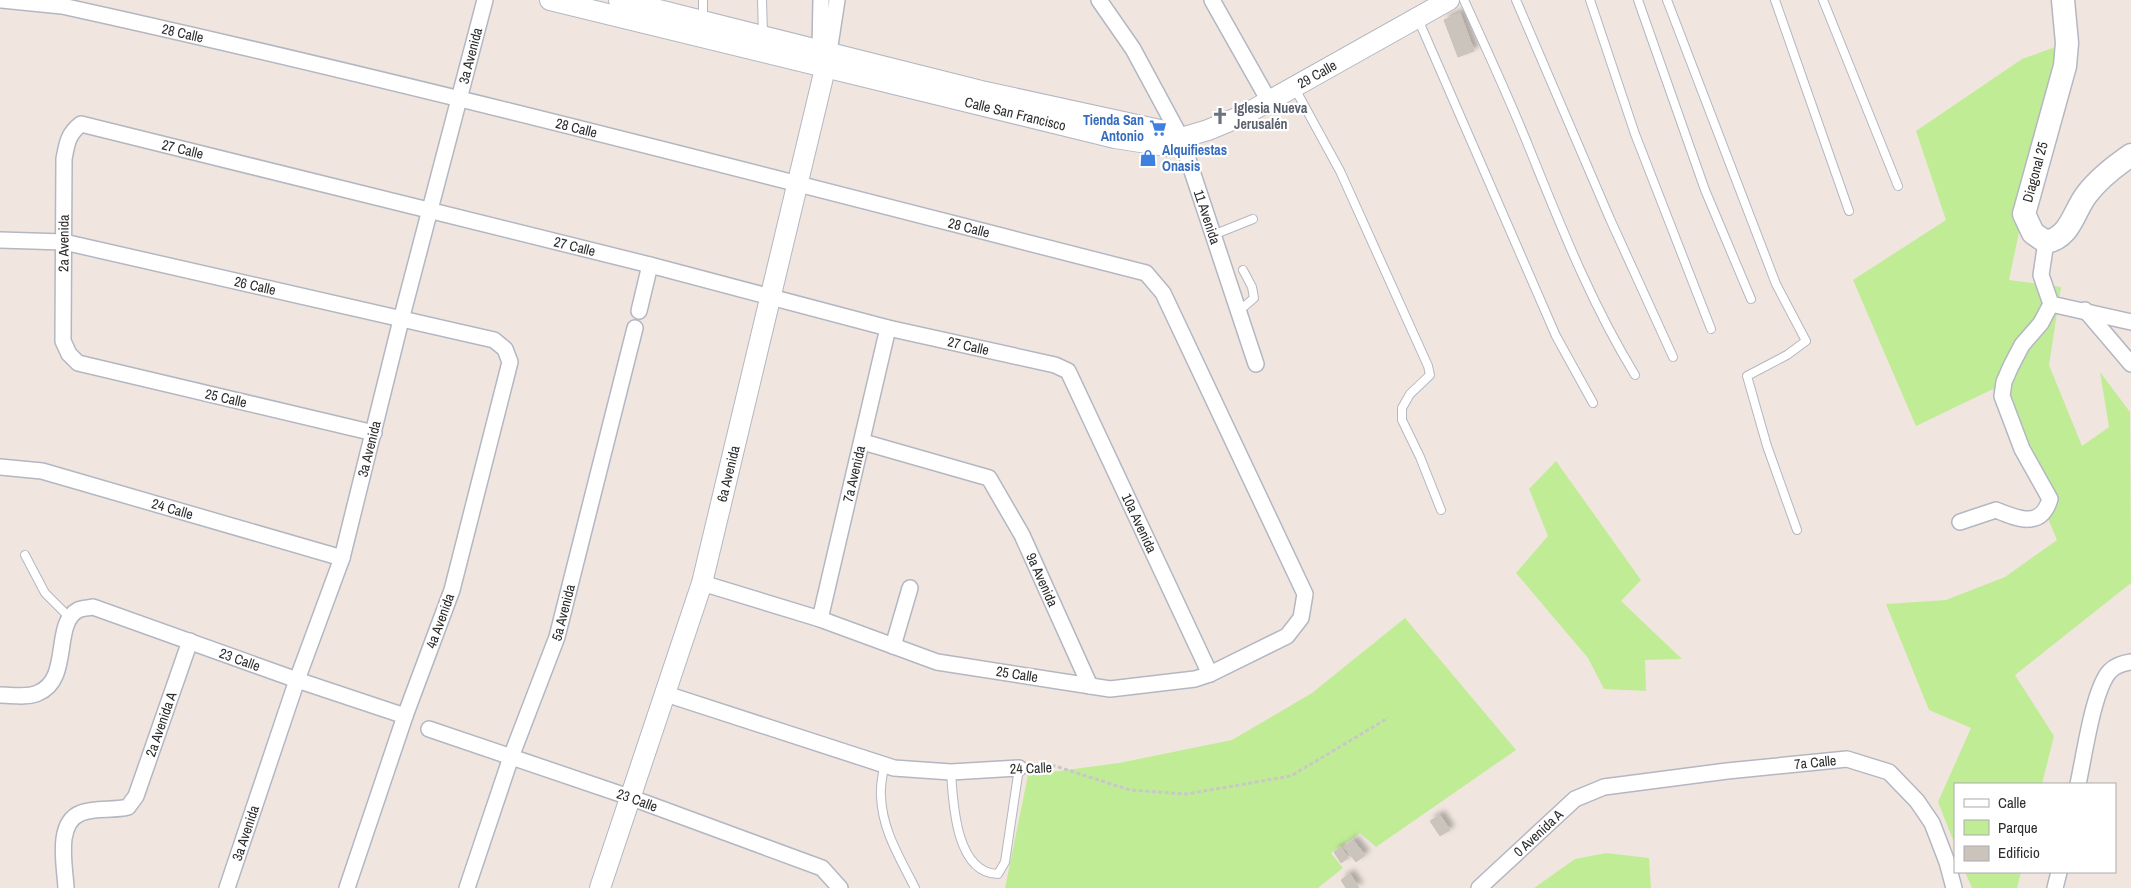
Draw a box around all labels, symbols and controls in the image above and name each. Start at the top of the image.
street label: 28 Calle [160,20,205,47]
street label: 3a Avenida [454,25,487,86]
street label: 29 Calle [1294,56,1340,92]
street label: Calle San Francisco [963,93,1068,135]
place label: Iglesia Nueva Jerusalén [1234,99,1308,133]
church icon: Iglesia Nueva Jerusalén [1210,106,1230,126]
place label: Tienda San Antonio [1083,111,1144,145]
street label: 28 Calle [554,114,599,142]
supermarket icon: Tienda San Antonio [1148,118,1168,138]
street label: 27 Calle [160,135,205,163]
street label: Diagonal 25 [2018,140,2052,204]
place label: Alquifiestas Onasis [1162,141,1227,175]
shop icon: Alquifiestas Onasis [1138,148,1158,168]
street label: 11 Avenida [1190,187,1225,247]
street label: 2a Avenida [54,214,73,272]
street label: 28 Calle [946,214,992,242]
street label: 27 Calle [552,233,597,260]
street label: 26 Calle [233,272,278,299]
street label: 27 Calle [946,332,991,359]
street label: 25 Calle [203,384,249,412]
street label: 3a Avenida [353,418,385,479]
street label: 6a Avenida [713,443,744,504]
street label: 7a Avenida [839,443,869,504]
street label: 10a Avenida [1118,490,1161,556]
street label: 24 Calle [150,494,195,523]
street label: 9a Avenida [1022,550,1062,610]
street label: 5a Avenida [547,582,579,643]
street label: 4a Avenida [422,590,458,651]
street label: 23 Calle [217,644,263,675]
street label: 25 Calle [995,662,1039,686]
street label: 2a Avenida A [141,689,181,759]
street label: 7a Calle [1793,751,1837,773]
street label: 24 Calle [1010,758,1052,778]
legend [1954,783,2116,873]
street label: 23 Calle [614,784,660,816]
text: Calle [1998,792,2026,813]
street label: 3a Avenida [228,802,263,863]
street label: 0 Avenida A [1510,805,1567,860]
text: Parque [1998,817,2038,838]
text: Edificio [1998,842,2040,863]

